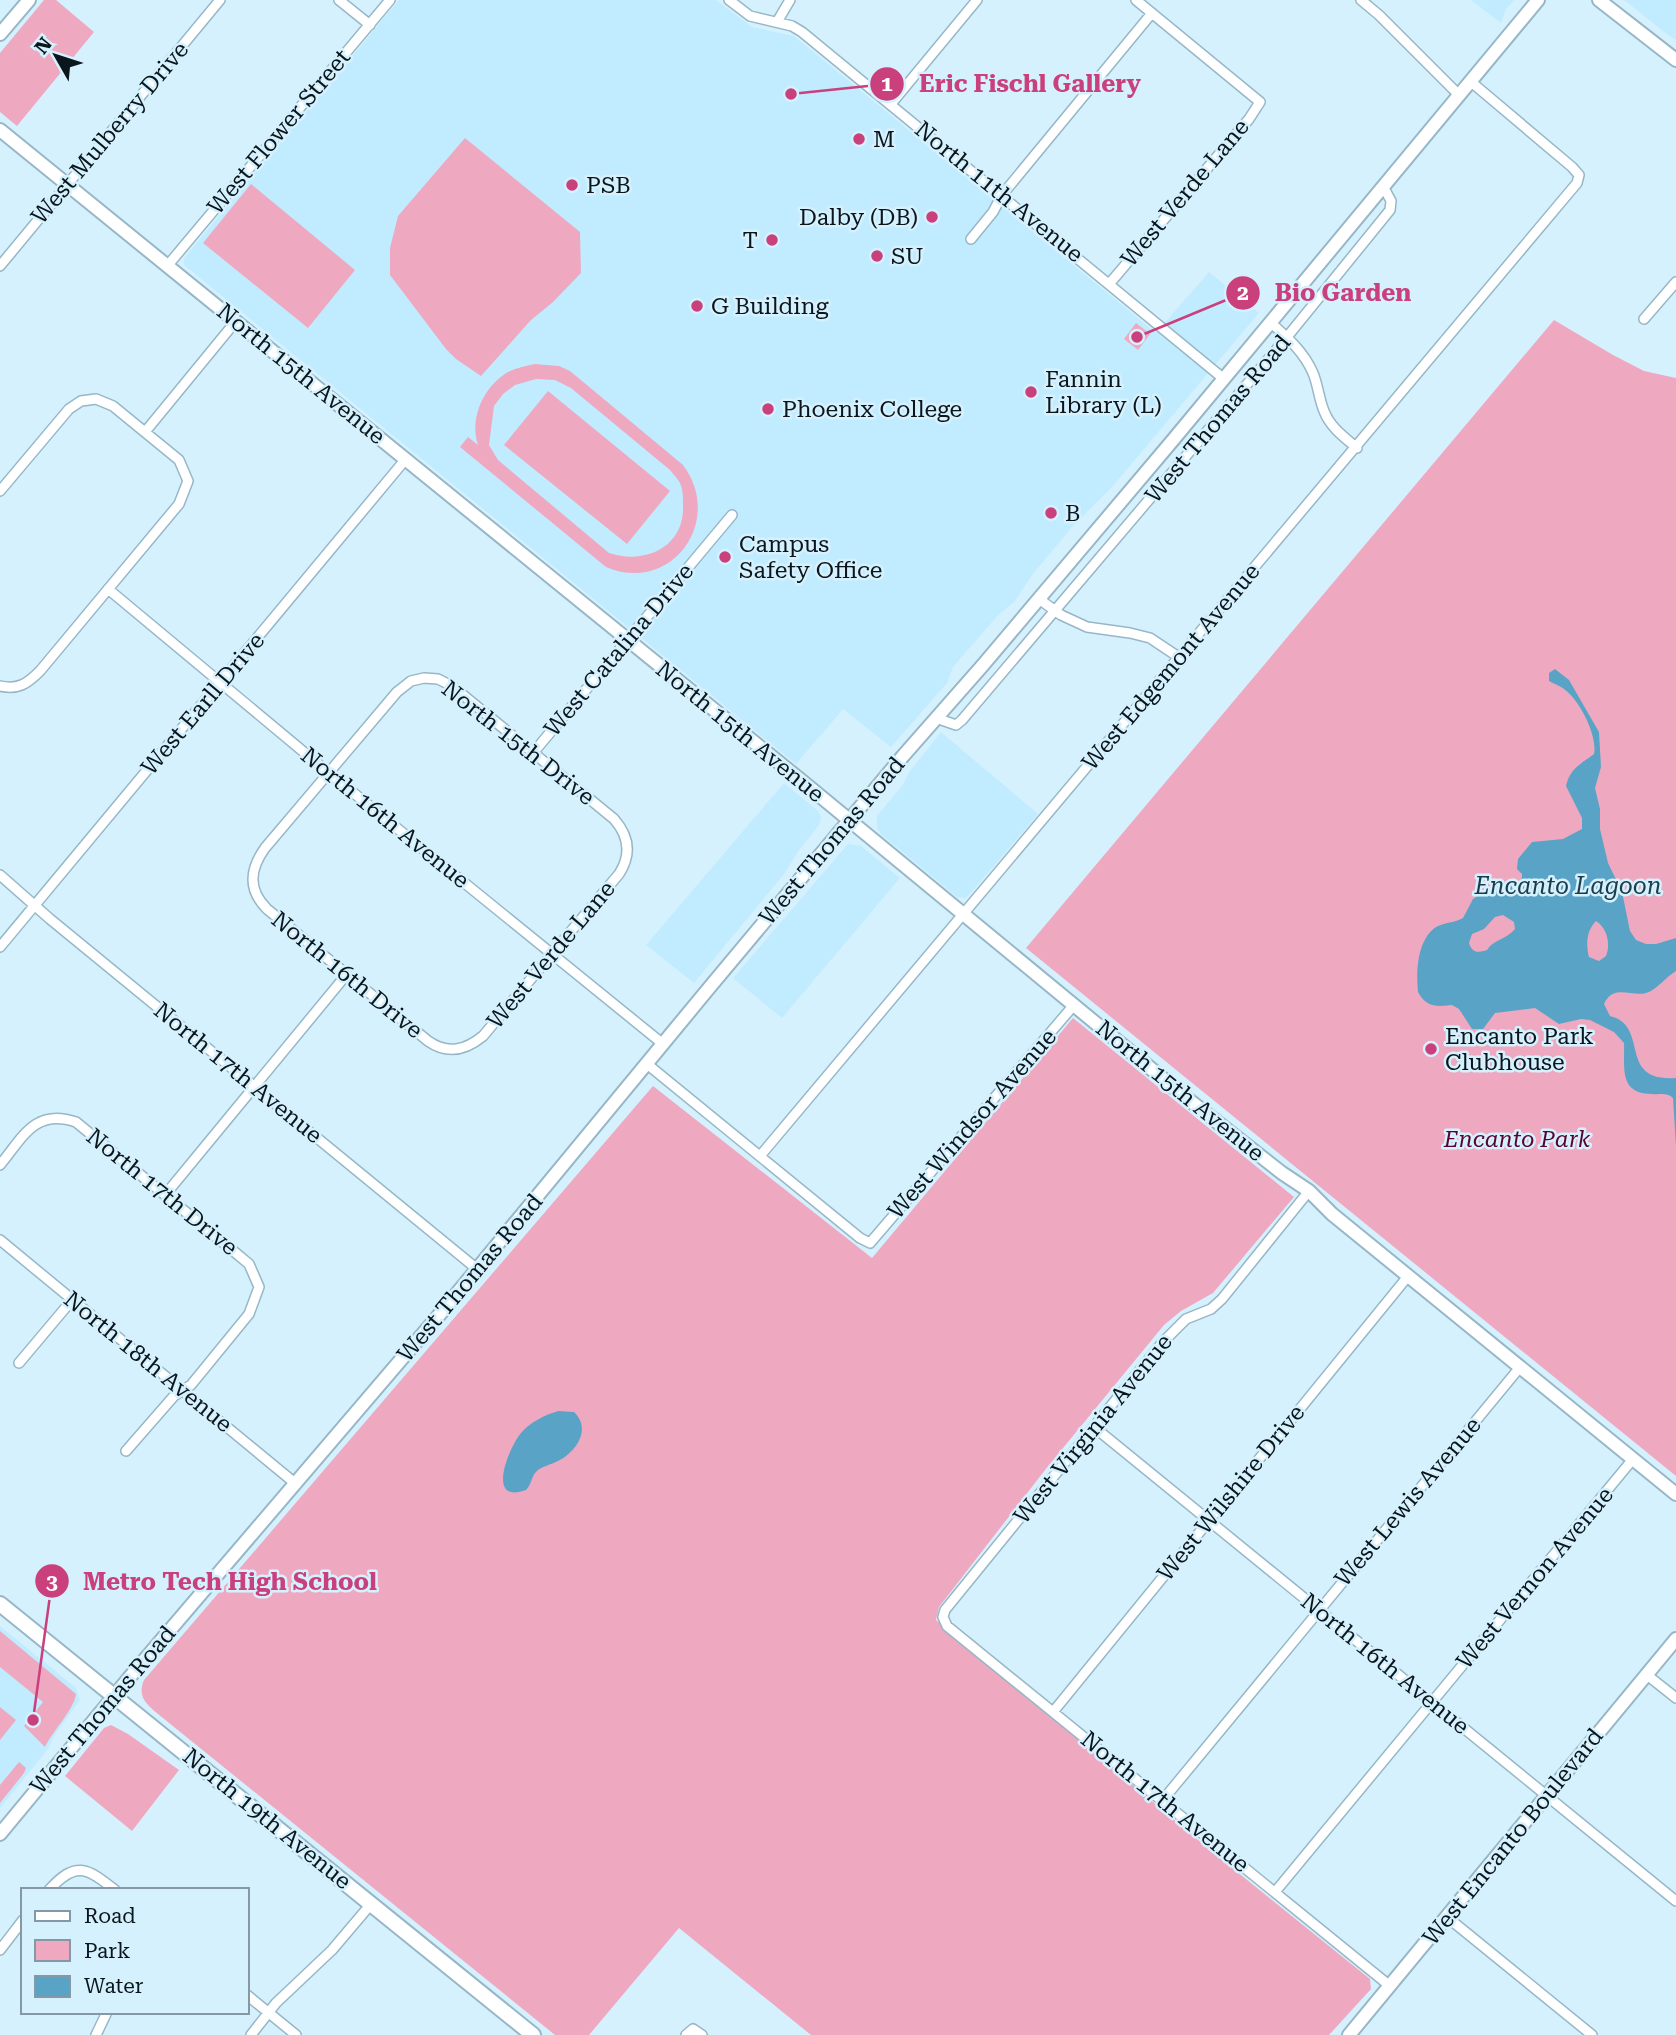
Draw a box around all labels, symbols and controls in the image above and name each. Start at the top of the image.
north arrow [21,21,91,91]
text: N [30,32,57,59]
street label: West Mulberry Drive [26,36,194,230]
street label: West Flower Street [202,44,356,220]
callout: Eric Fischl Gallery [870,61,1155,106]
text: Eric Fischl Gallery [919,70,1141,98]
text: 1 [881,72,893,96]
street label: West Verde Lane [1115,114,1255,272]
street label: North 11th Avenue [909,116,1089,268]
place label: M [873,126,895,153]
marker: M [851,131,867,147]
place label: PSB [586,172,631,199]
marker: PSB [564,177,580,193]
place label: Dalby (DB) [799,204,918,231]
marker: Dalby (DB) [924,209,940,225]
place label: T [743,227,758,254]
marker: T [764,232,780,248]
place label: SU [891,243,924,270]
marker: SU [869,248,885,264]
callout: Bio Garden [1226,271,1425,316]
text: Bio Garden [1275,279,1411,307]
text: 2 [1237,281,1249,305]
place label: G Building [711,293,829,320]
street label: North 15th Avenue [211,298,391,450]
marker: G Building [689,298,705,314]
street label: West Thomas Road [1140,329,1296,509]
place label: Fannin Library (L) [1045,366,1162,419]
marker: Fannin Library (L) [1023,384,1039,400]
place label: Phoenix College [782,396,962,423]
marker: Phoenix College [760,401,776,417]
place label: B [1065,500,1080,527]
marker: B [1043,505,1059,521]
place label: Campus Safety Office [739,531,882,584]
marker: Campus Safety Office [717,549,733,565]
street label: West Catalina Drive [539,558,699,742]
street label: West Edgemont Avenue [1077,558,1265,776]
street label: West Earll Drive [136,627,270,781]
street label: North 15th Avenue [650,656,830,808]
street label: North 15th Drive [436,675,600,811]
street label: North 16th Avenue [295,742,475,894]
street label: West Thomas Road [754,751,910,931]
water label: Encanto Lagoon [1473,872,1662,900]
street label: West Verde Lane [481,876,621,1034]
street label: North 16th Drive [266,906,428,1044]
street label: North 17th Avenue [148,997,328,1149]
street label: North 15th Avenue [1090,1015,1270,1167]
street label: West Windsor Avenue [882,1023,1062,1225]
place label: Encanto Park Clubhouse [1445,1023,1594,1076]
marker: Encanto Park Clubhouse [1423,1041,1439,1057]
street label: North 17th Drive [81,1123,243,1261]
park label: Encanto Park [1443,1126,1591,1153]
street label: West Thomas Road [392,1188,548,1368]
street label: North 18th Avenue [58,1286,238,1438]
street label: West Virginia Avenue [1008,1329,1178,1529]
street label: West Wilshire Drive [1152,1399,1310,1587]
street label: West Lewis Avenue [1329,1412,1487,1592]
street label: West Vernon Avenue [1451,1481,1619,1675]
callout: Metro Tech High School [34,1559,391,1604]
text: Metro Tech High School [83,1568,377,1596]
text: 3 [46,1570,58,1594]
street label: North 16th Avenue [1295,1588,1475,1740]
street label: West Thomas Road [25,1620,181,1800]
street label: West Encanto Boulevard [1417,1723,1609,1951]
street label: North 17th Avenue [1075,1726,1255,1878]
street label: North 19th Avenue [177,1743,357,1895]
legend [21,1888,248,2014]
text: Road [84,1904,136,1928]
text: Park [84,1939,130,1963]
text: Water [84,1974,144,1998]

